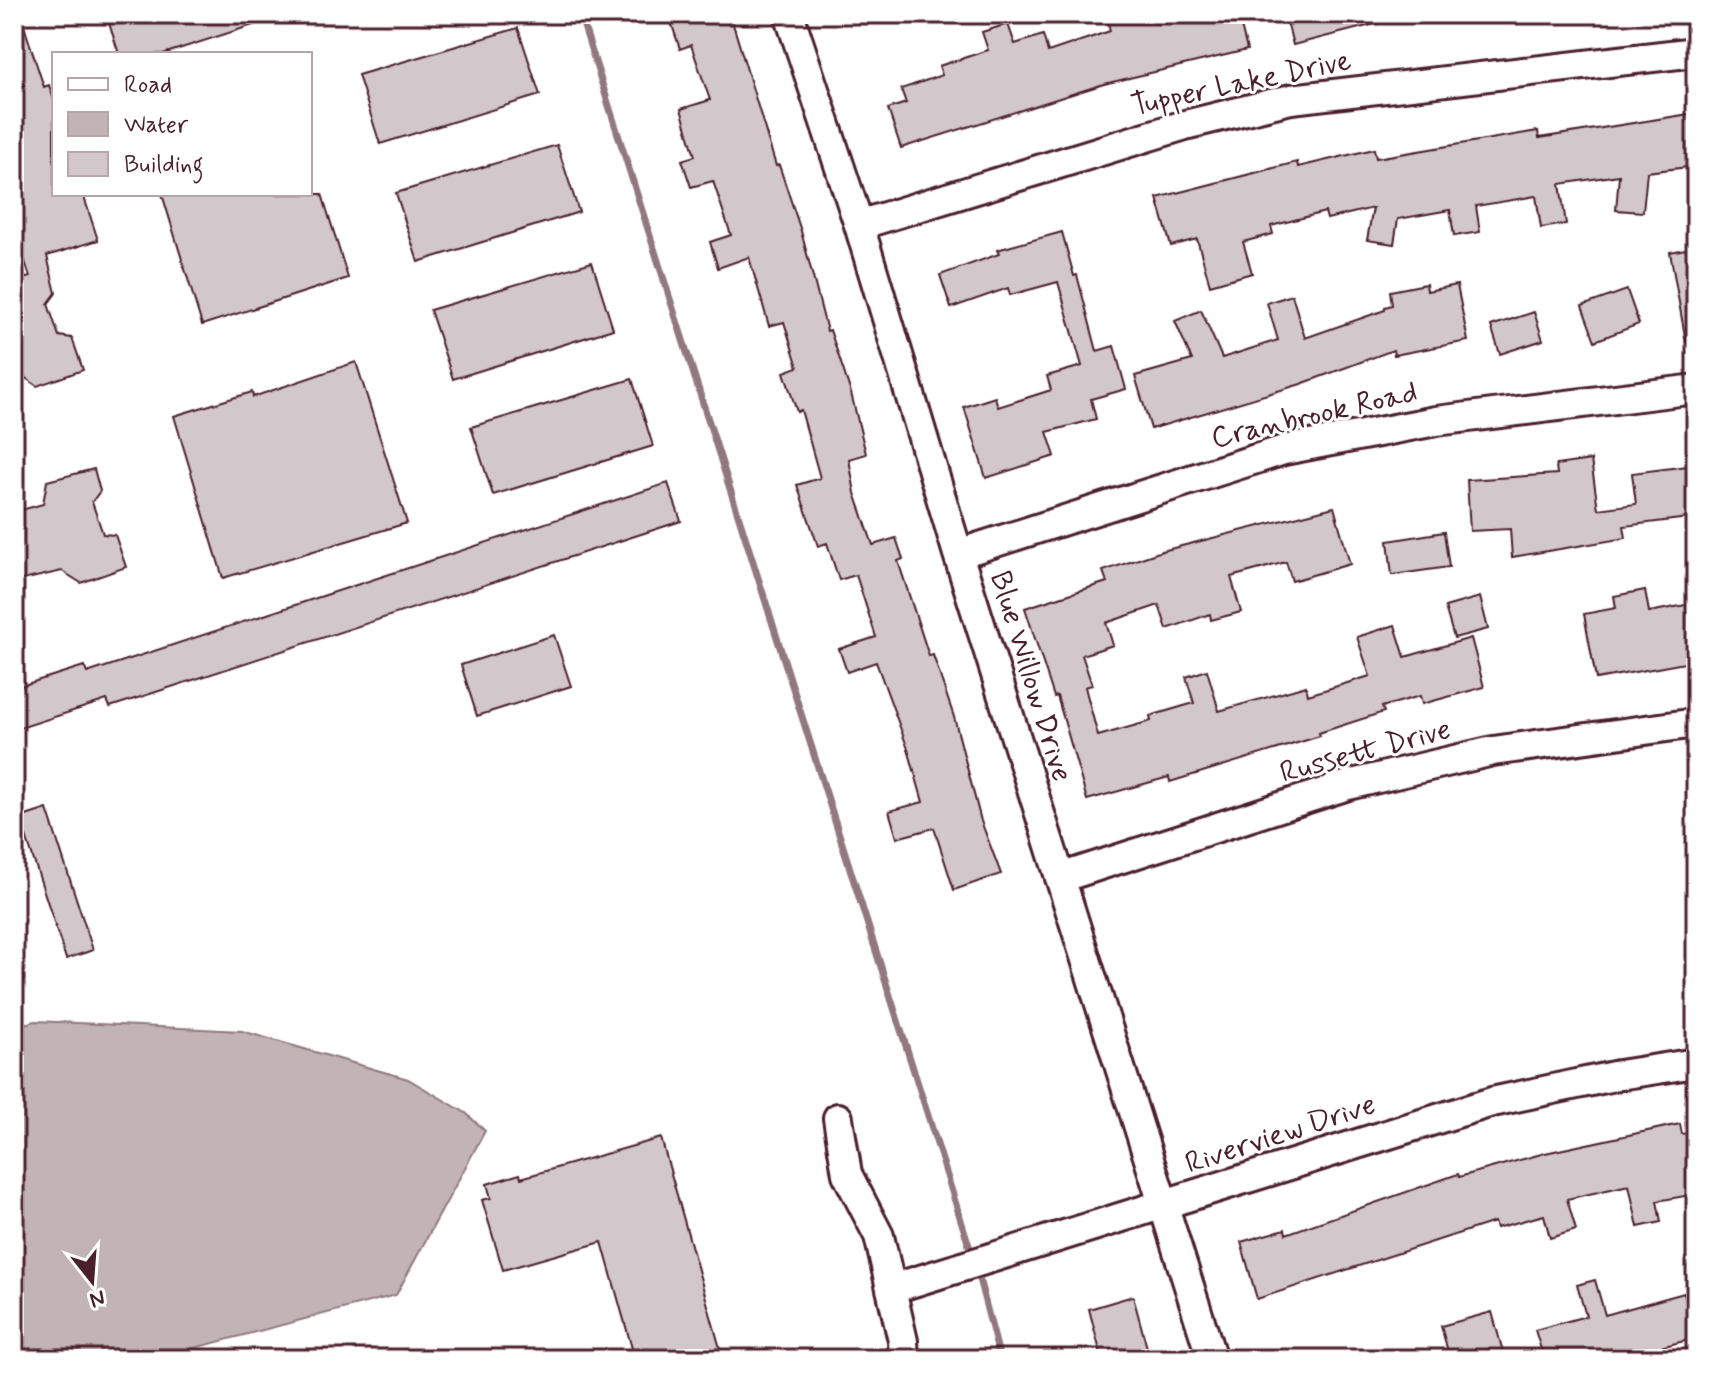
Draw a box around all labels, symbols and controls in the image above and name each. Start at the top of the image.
street label: Tupper Lake Drive [1128,41,1355,126]
legend [52,52,312,196]
text: Road [124,70,172,101]
text: Water [124,110,189,141]
text: Building [124,150,204,184]
street label: Cranbrook Road [1208,373,1421,458]
street label: Blue Willow Drive [980,566,1081,787]
street label: Russett Drive [1276,710,1455,793]
street label: Riverview Drive [1180,1085,1381,1184]
north arrow [52,1241,132,1321]
text: N [86,1283,108,1314]

